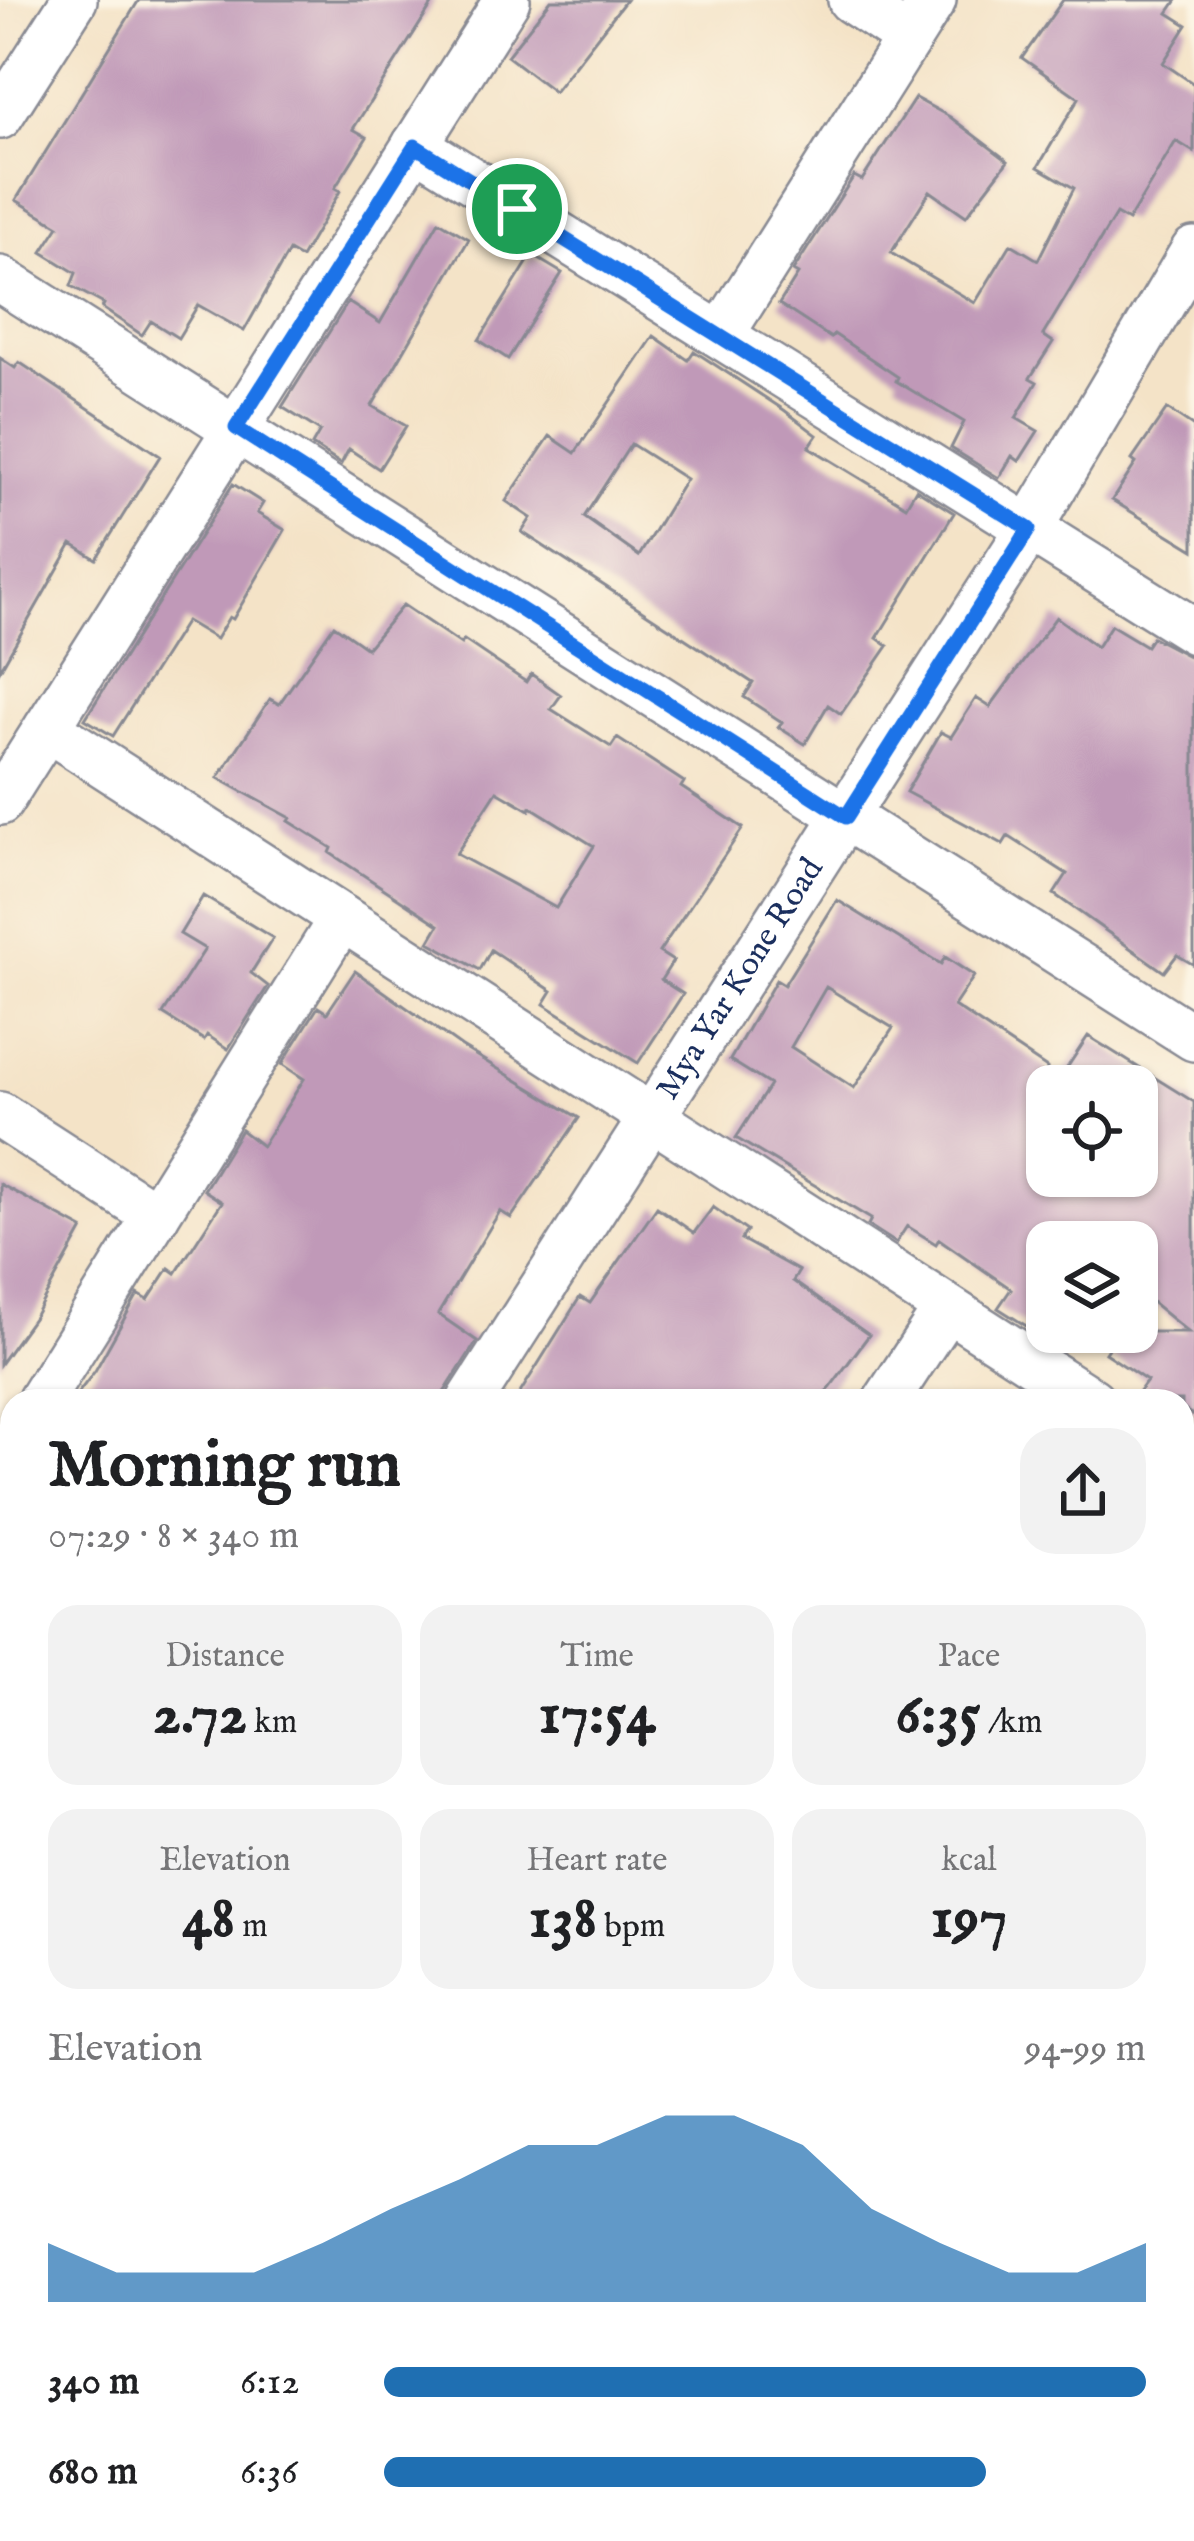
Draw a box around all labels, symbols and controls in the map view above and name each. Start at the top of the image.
pin [466,158,568,260]
icon: arrive [484,176,550,242]
street label: Mya Yar Kone Road [647,850,834,1108]
map controls [1026,1065,1158,1353]
button: locate [1026,1065,1158,1197]
button: layers [1026,1221,1158,1353]
text: Morning run [48,1425,401,1509]
button: share [1020,1428,1146,1554]
text: 07:29 · 8 × 340 m [48,1512,299,1561]
text: Distance [165,1636,285,1678]
text: Time [560,1636,634,1678]
text: Pace [938,1636,1000,1678]
text: 2.72 [153,1678,247,1754]
text: 17:54 [538,1678,656,1754]
text: 6:35 [896,1678,981,1754]
text: km [247,1702,297,1744]
text: /km [981,1702,1042,1744]
text: Elevation [160,1840,290,1882]
text: Heart rate [527,1840,667,1882]
text: kcal [942,1840,997,1882]
text: 48 [182,1882,235,1958]
text: 138 [529,1882,597,1958]
text: 197 [931,1882,1007,1958]
text: m [235,1906,268,1948]
text: bpm [597,1906,665,1948]
text: Elevation [48,2025,203,2074]
text: 94–99 m [1024,2025,1146,2074]
text: 340 m [48,2358,139,2407]
text: 6:12 [240,2358,300,2407]
text: 680 m [48,2448,138,2497]
text: 6:36 [240,2448,298,2497]

